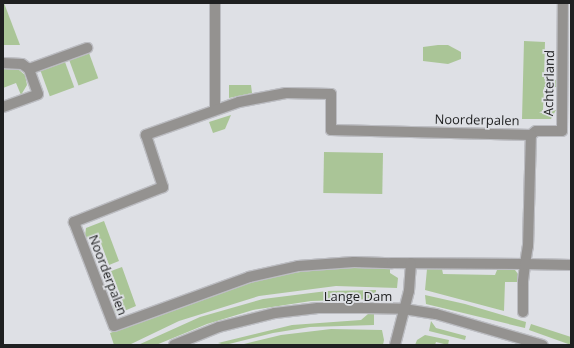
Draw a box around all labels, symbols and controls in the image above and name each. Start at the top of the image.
street label: Achterland [541,50,557,116]
street label: Noorderpalen [434,111,520,129]
street label: Noorderpalen [85,233,131,317]
street label: Lange Dam [324,288,392,304]

